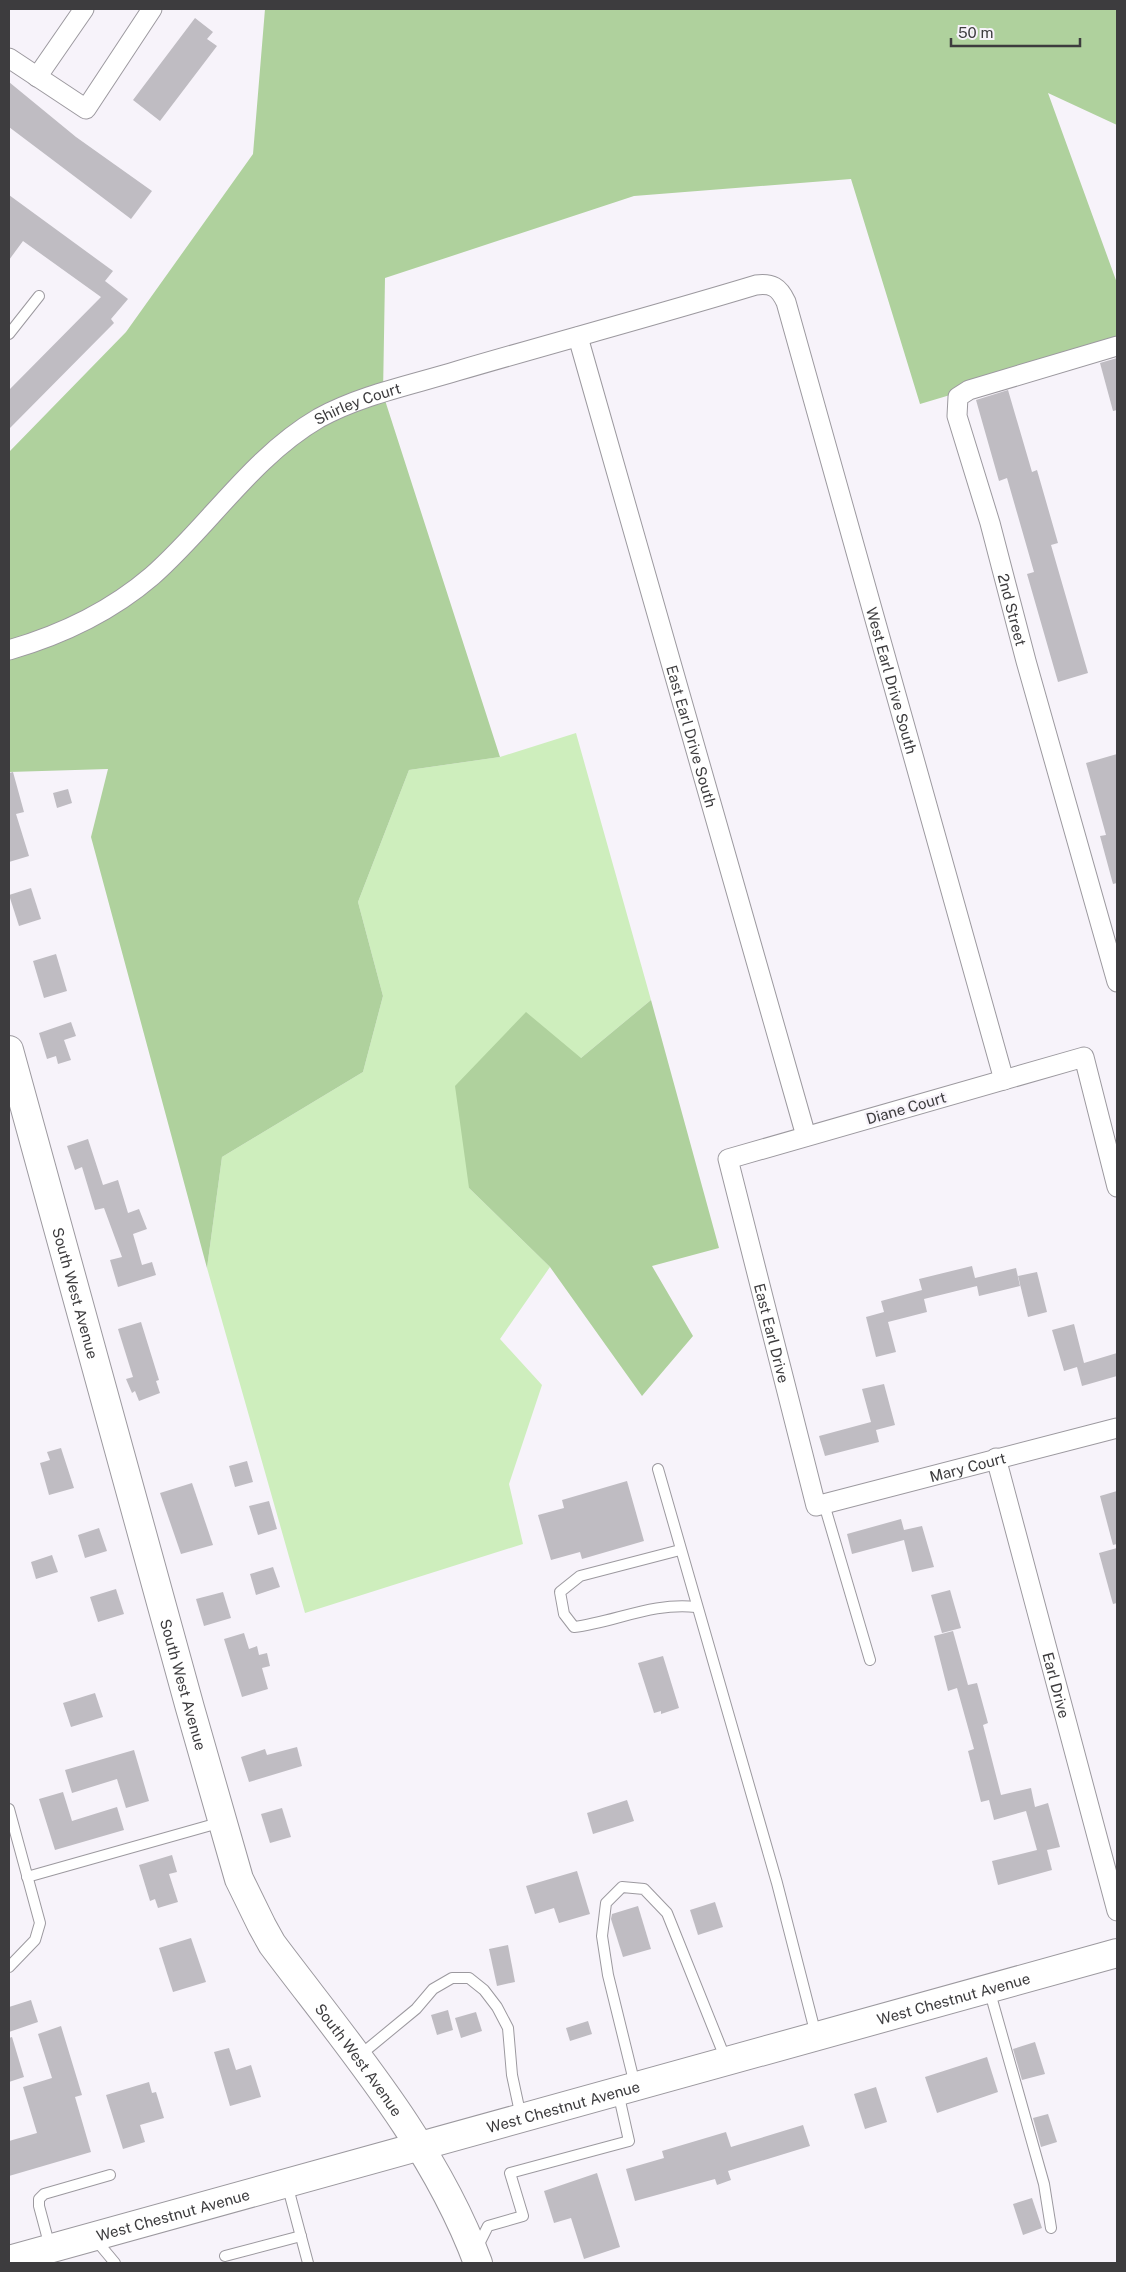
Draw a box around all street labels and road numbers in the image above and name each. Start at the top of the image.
street label: Shirley Court [311,379,403,428]
street label: 2nd Street [995,572,1030,648]
street label: West Earl Drive South [863,605,921,756]
street label: East Earl Drive South [664,663,720,809]
street label: Diane Court [864,1088,948,1127]
street label: South West Avenue [50,1225,102,1361]
street label: East Earl Drive [751,1282,793,1385]
street label: Mary Court [928,1449,1008,1485]
street label: South West Avenue [157,1617,210,1752]
street label: Earl Drive [1040,1650,1074,1720]
street label: West Chestnut Avenue [875,1969,1032,2028]
street label: South West Avenue [312,2000,406,2119]
street label: West Chestnut Avenue [485,2077,642,2136]
street label: West Chestnut Avenue [94,2185,251,2244]

